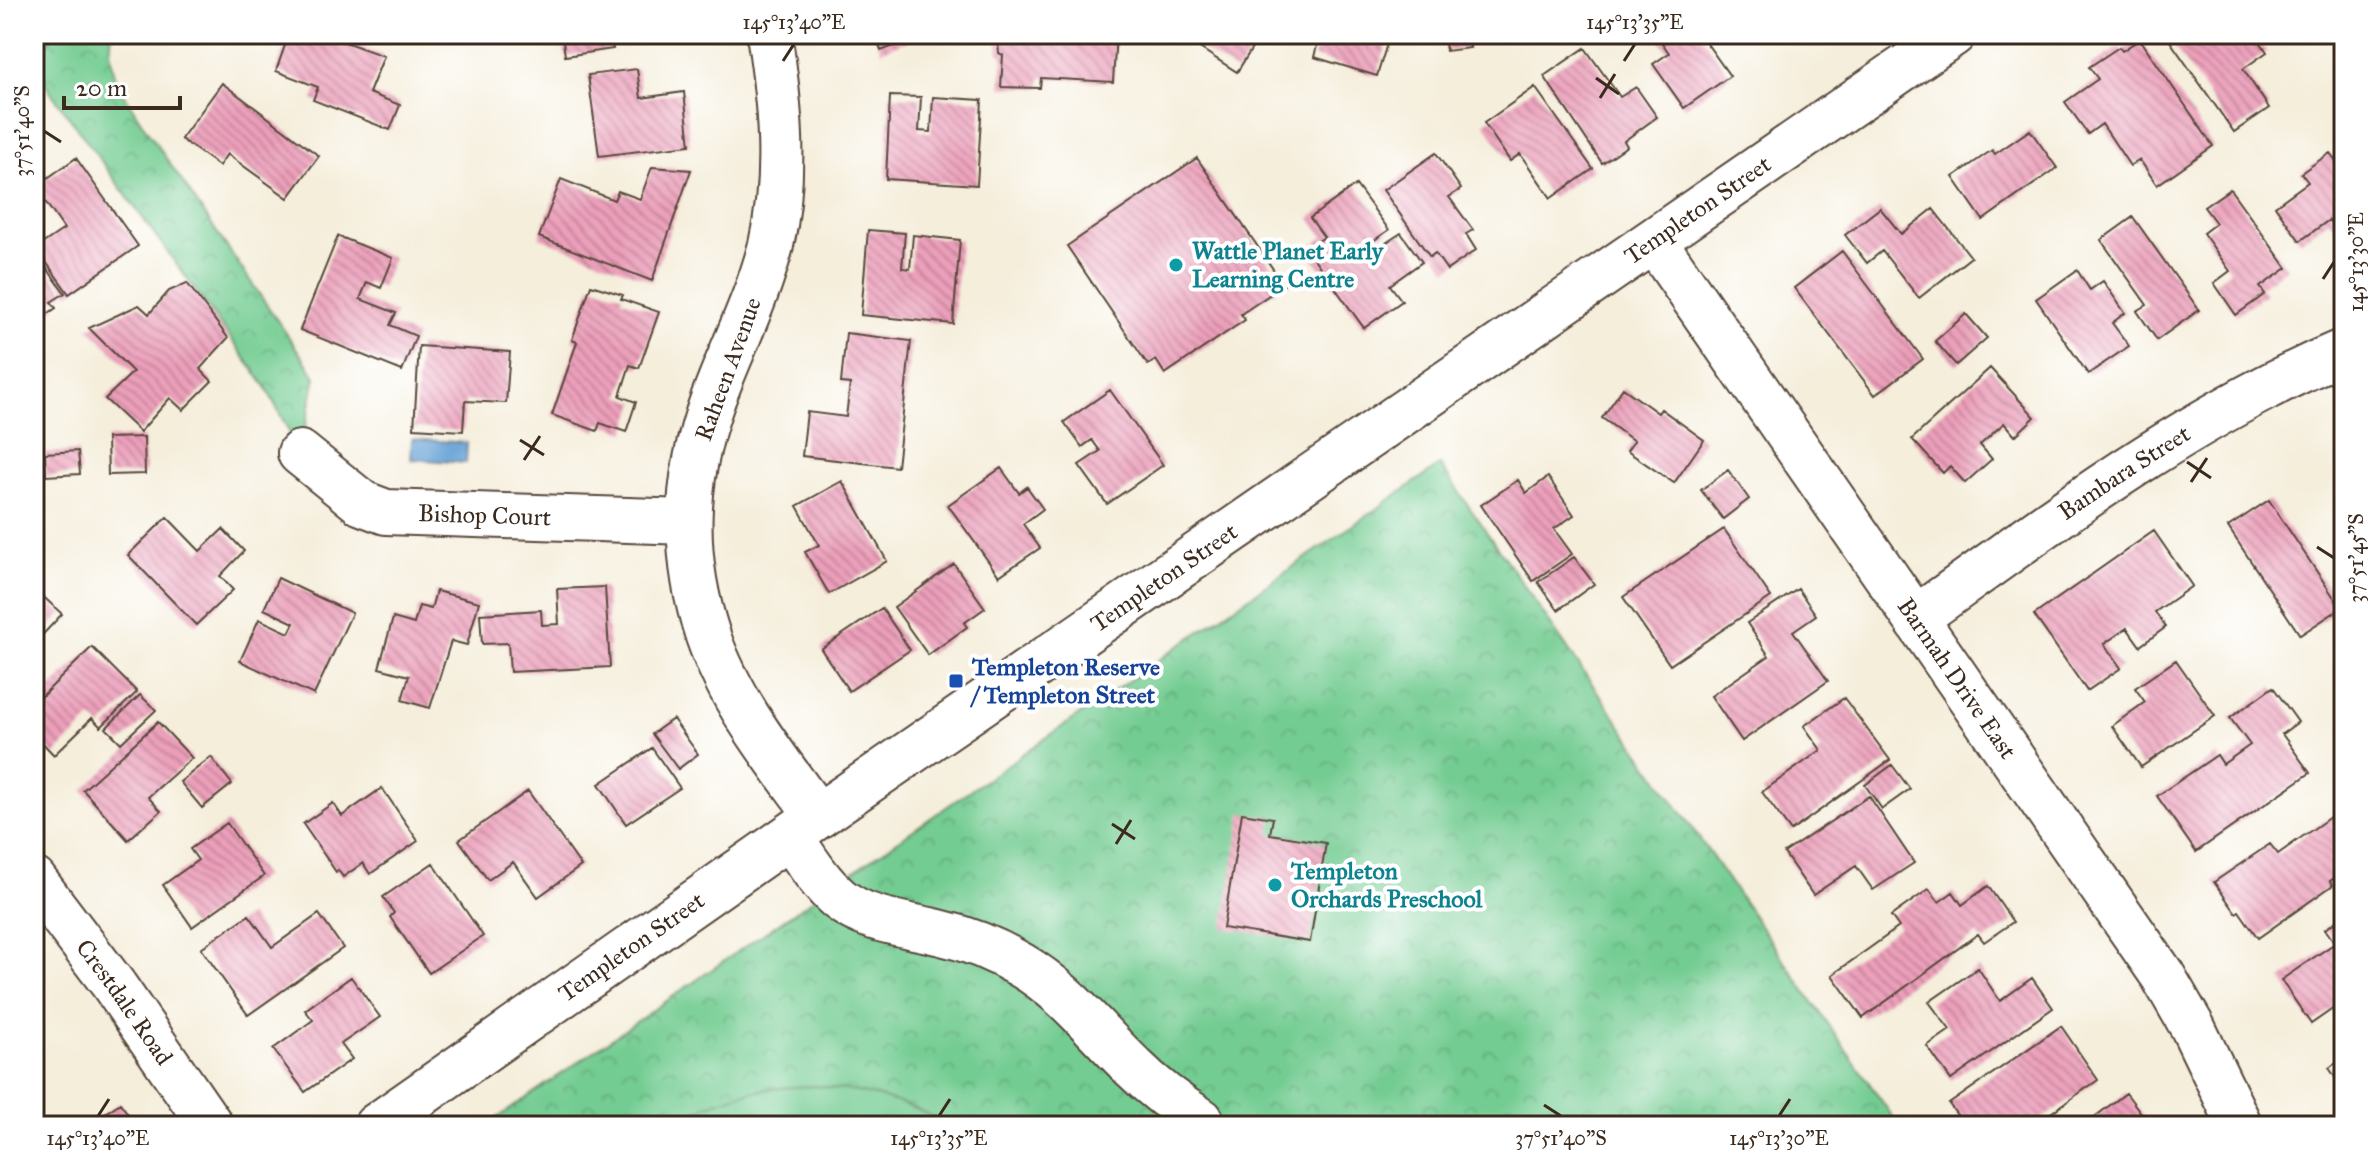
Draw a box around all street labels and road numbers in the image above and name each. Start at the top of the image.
street label: Templeton Street [1618,149,1777,271]
street label: Raheen Avenue [688,293,768,445]
street label: Bambara Street [2052,418,2196,527]
street label: Bishop Court [418,498,552,532]
street label: Templeton Street [1085,516,1244,639]
street label: Barmah Drive East [1891,592,2023,765]
street label: Templeton Street [553,885,711,1008]
street label: Crestdale Road [69,933,179,1071]

